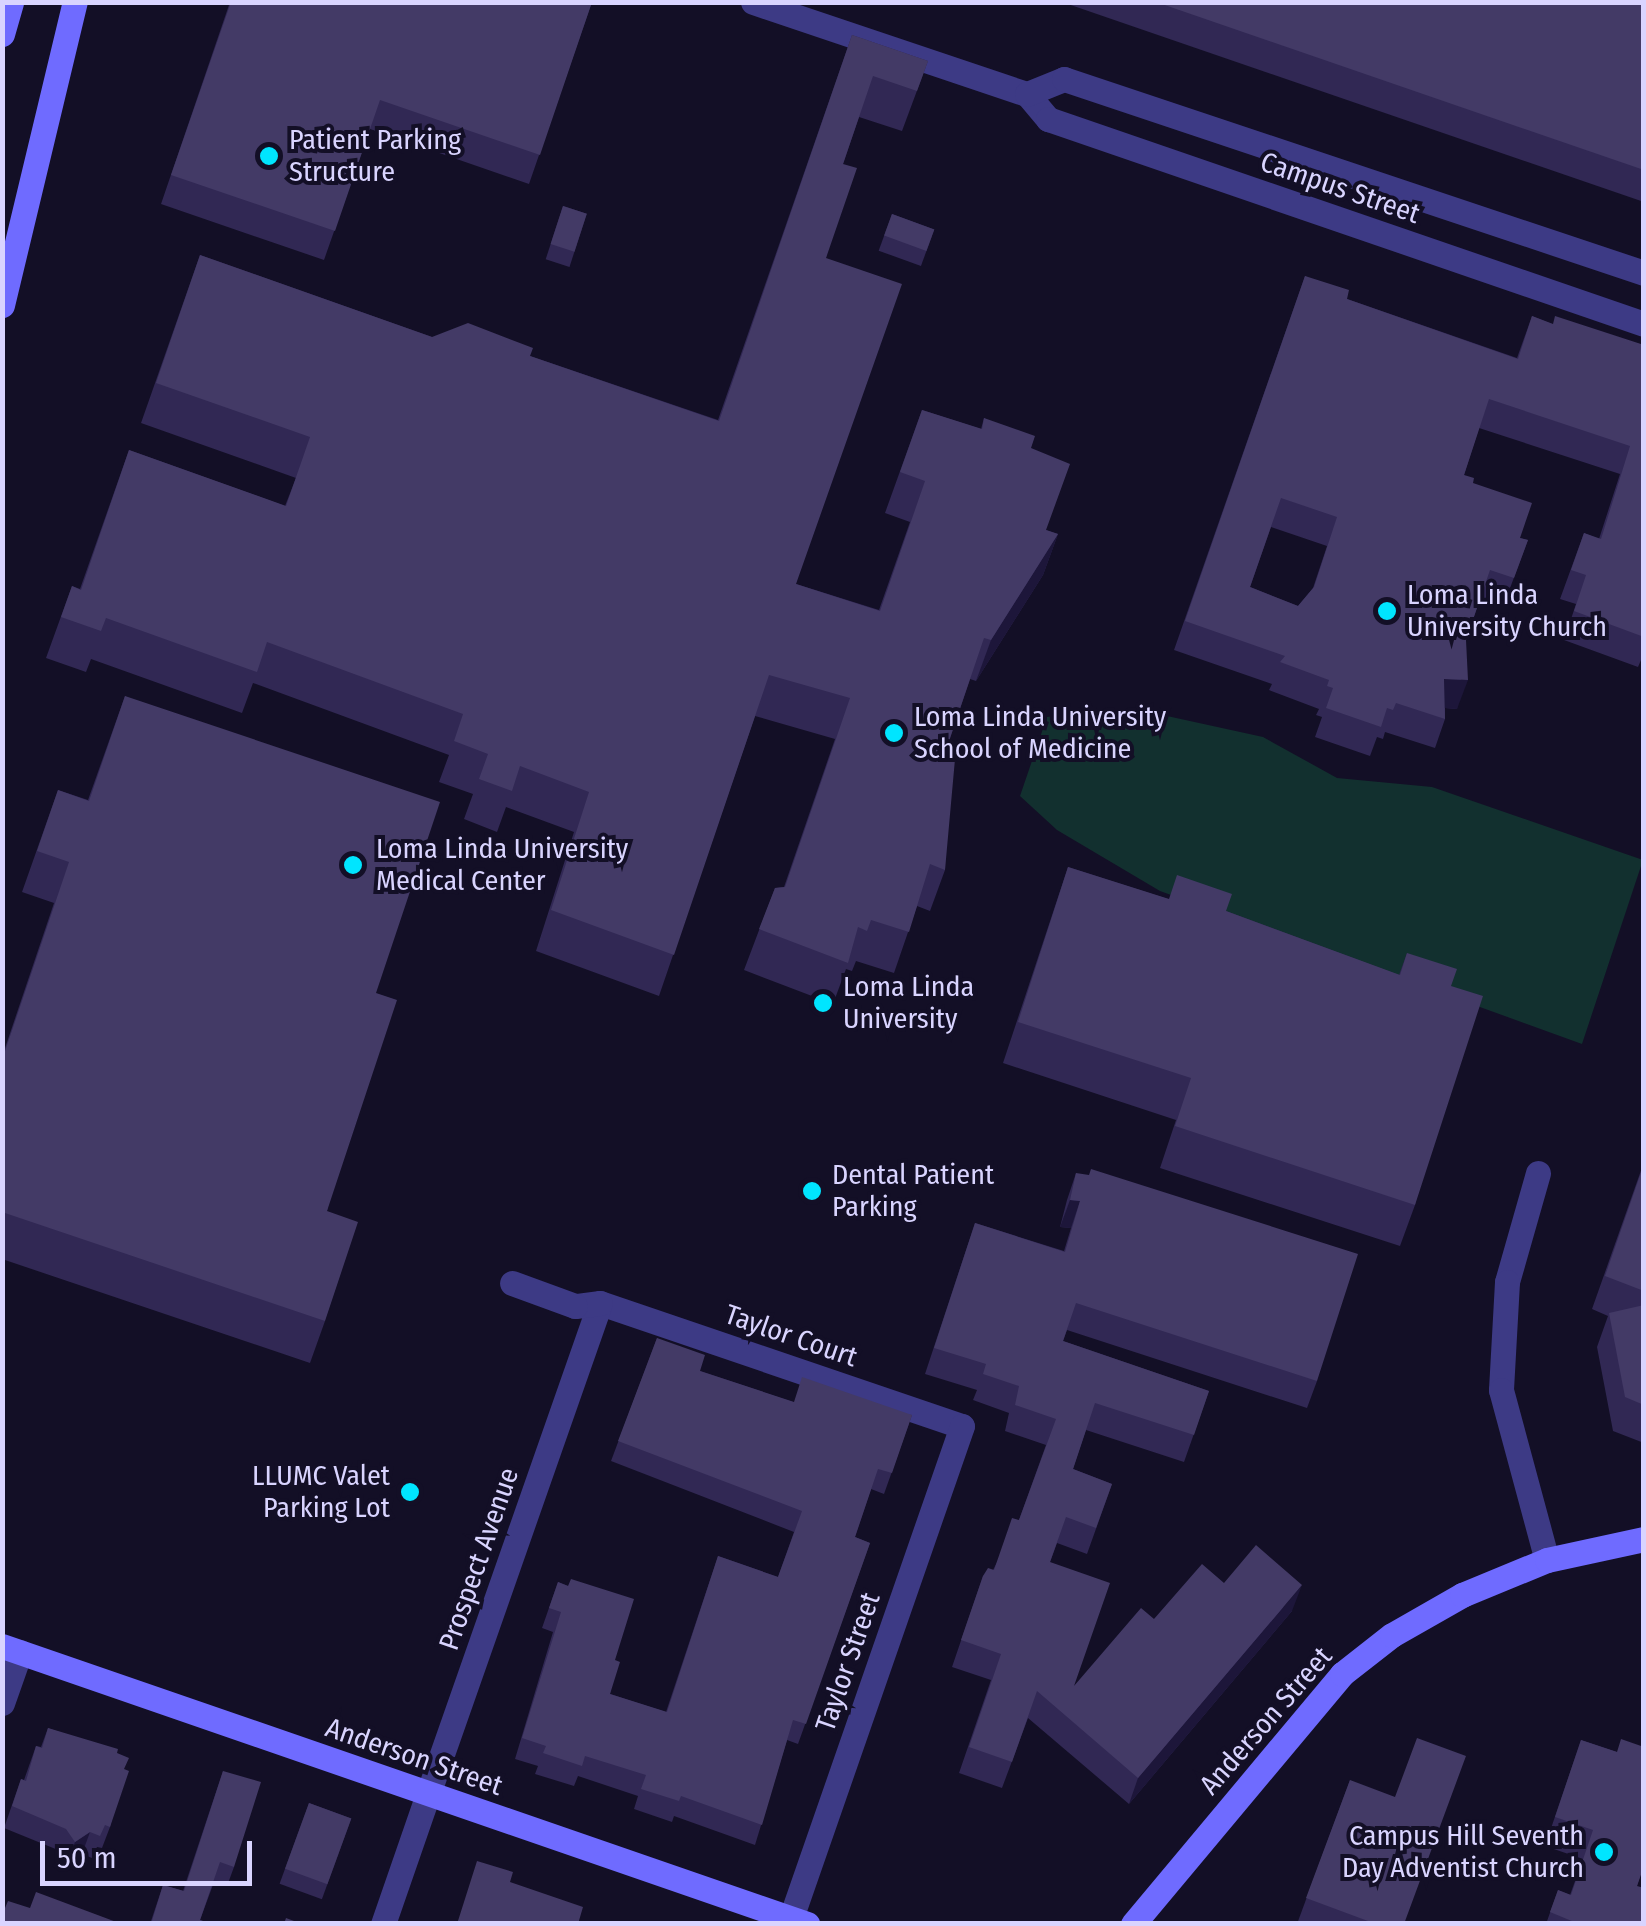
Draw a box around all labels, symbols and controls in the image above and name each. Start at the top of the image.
place label: Patient Parking Structure [289,123,461,189]
marker: Patient Parking Structure [258,145,280,167]
street label: Campus Street [1256,145,1424,231]
place label: Loma Linda University Church [1407,578,1607,644]
marker: Loma Linda University Church [1376,600,1398,622]
place label: Loma Linda University School of Medicine [914,700,1166,766]
marker: Loma Linda University School of Medicine [883,722,905,744]
place label: Loma Linda University Medical Center [376,832,628,898]
marker: Loma Linda University Medical Center [340,852,366,878]
place label: Loma Linda University [843,970,974,1036]
marker: Loma Linda University [812,992,834,1014]
place label: Dental Patient Parking [832,1158,994,1224]
marker: Dental Patient Parking [801,1180,823,1202]
street label: Taylor Court [720,1298,862,1374]
place label: LLUMC Valet Parking Lot [252,1459,390,1525]
street label: Prospect Avenue [432,1464,526,1654]
marker: LLUMC Valet Parking Lot [399,1481,421,1503]
street label: Taylor Street [809,1588,887,1736]
street label: Anderson Street [1193,1640,1339,1802]
street label: Anderson Street [321,1711,507,1803]
place label: Campus Hill Seventh Day Adventist Church [1342,1819,1584,1885]
scale bar [45,1821,258,1883]
text: 50 m [57,1840,117,1876]
marker: Campus Hill Seventh Day Adventist Church [1593,1841,1615,1863]

